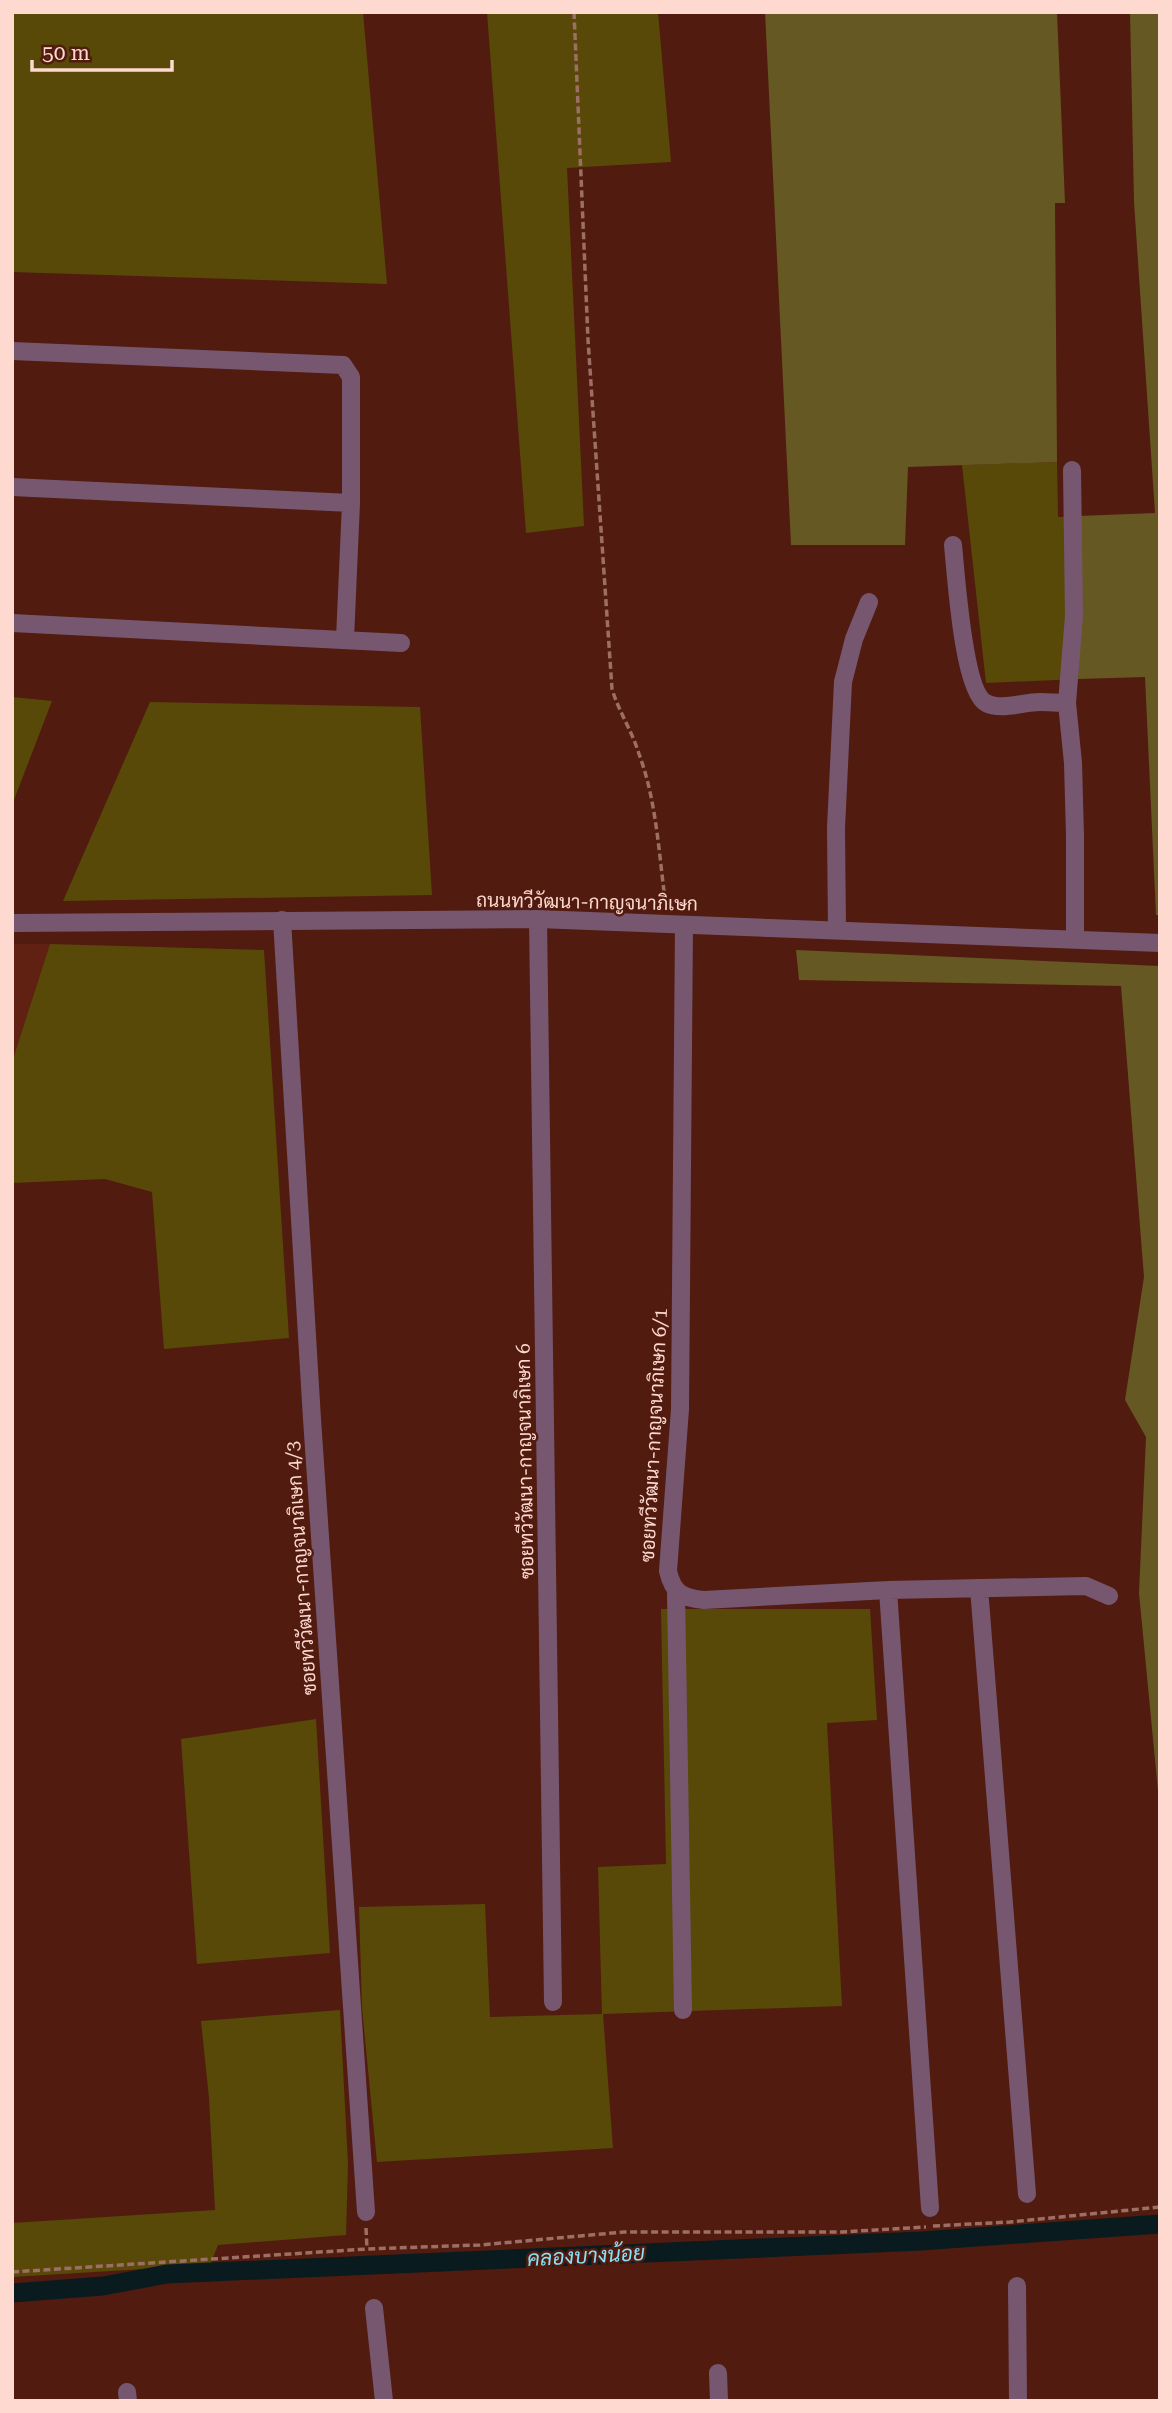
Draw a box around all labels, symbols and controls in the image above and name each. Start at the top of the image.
scale bar [32,28,172,72]
text: 50 m [42,41,90,65]
street label: ถนนทวีวัฒนา-กาญจนาภิเษก [476,888,698,915]
street label: ซอยทวีวัฒนา-กาญจนาภิเษก 6/1 [635,1307,672,1563]
street label: ซอยทวีวัฒนา-กาญจนาภิเษก 6 [510,1343,539,1579]
street label: ซอยทวีวัฒนา-กาญจนาภิเษก 4/3 [280,1440,321,1696]
water label: คลองบางน้อย [527,2240,645,2271]

